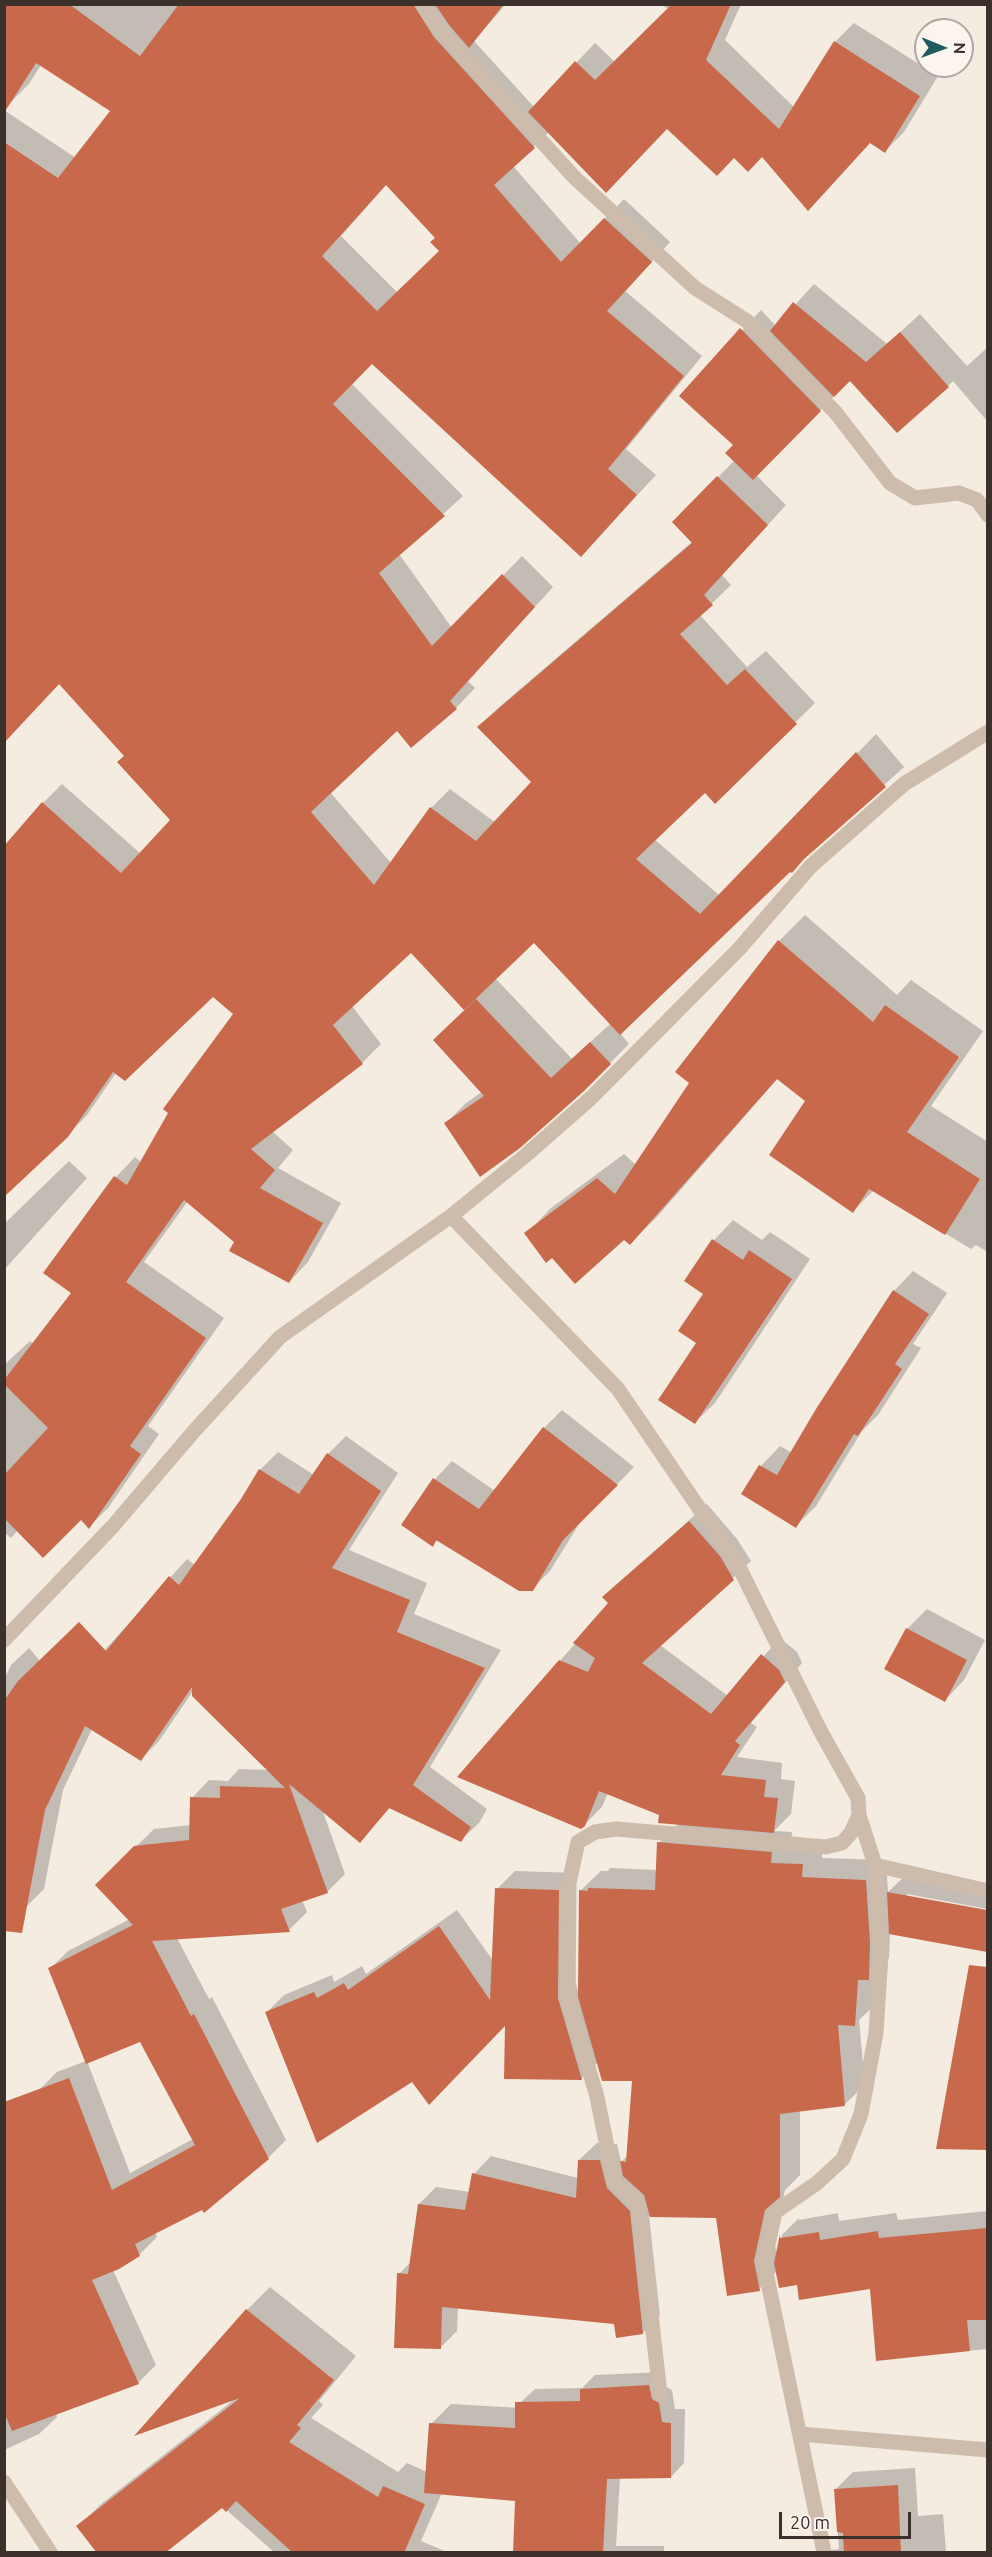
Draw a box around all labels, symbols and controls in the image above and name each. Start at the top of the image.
north arrow [914,18,974,78]
text: N [951,42,969,54]
scale bar [782,2500,914,2538]
text: 20 m [790,2512,830,2532]

